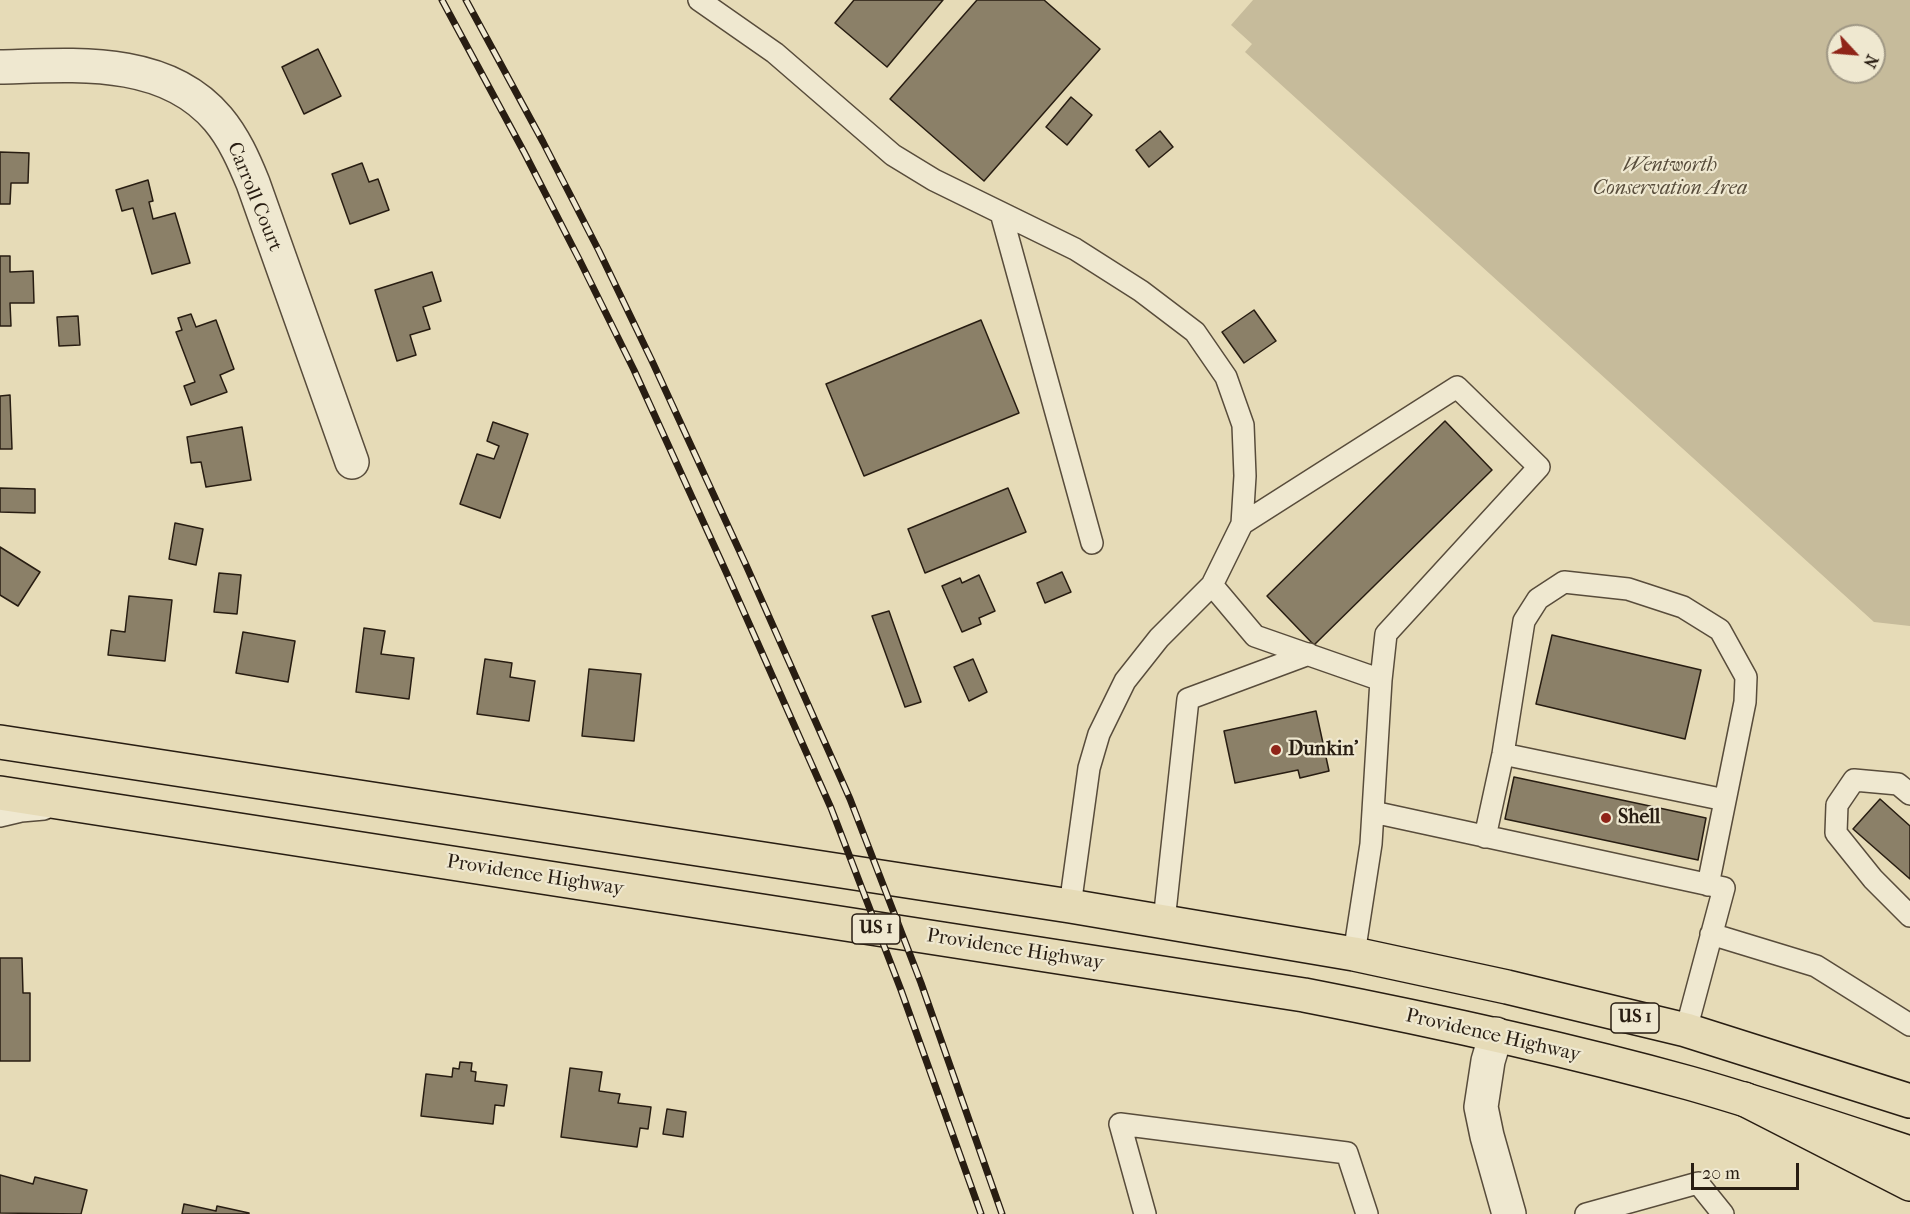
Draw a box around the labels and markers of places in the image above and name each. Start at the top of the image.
place label: Dunkin' [1288,738,1358,762]
marker: Dunkin' [1269,743,1283,757]
place label: Shell [1618,806,1660,830]
marker: Shell [1599,811,1613,825]

